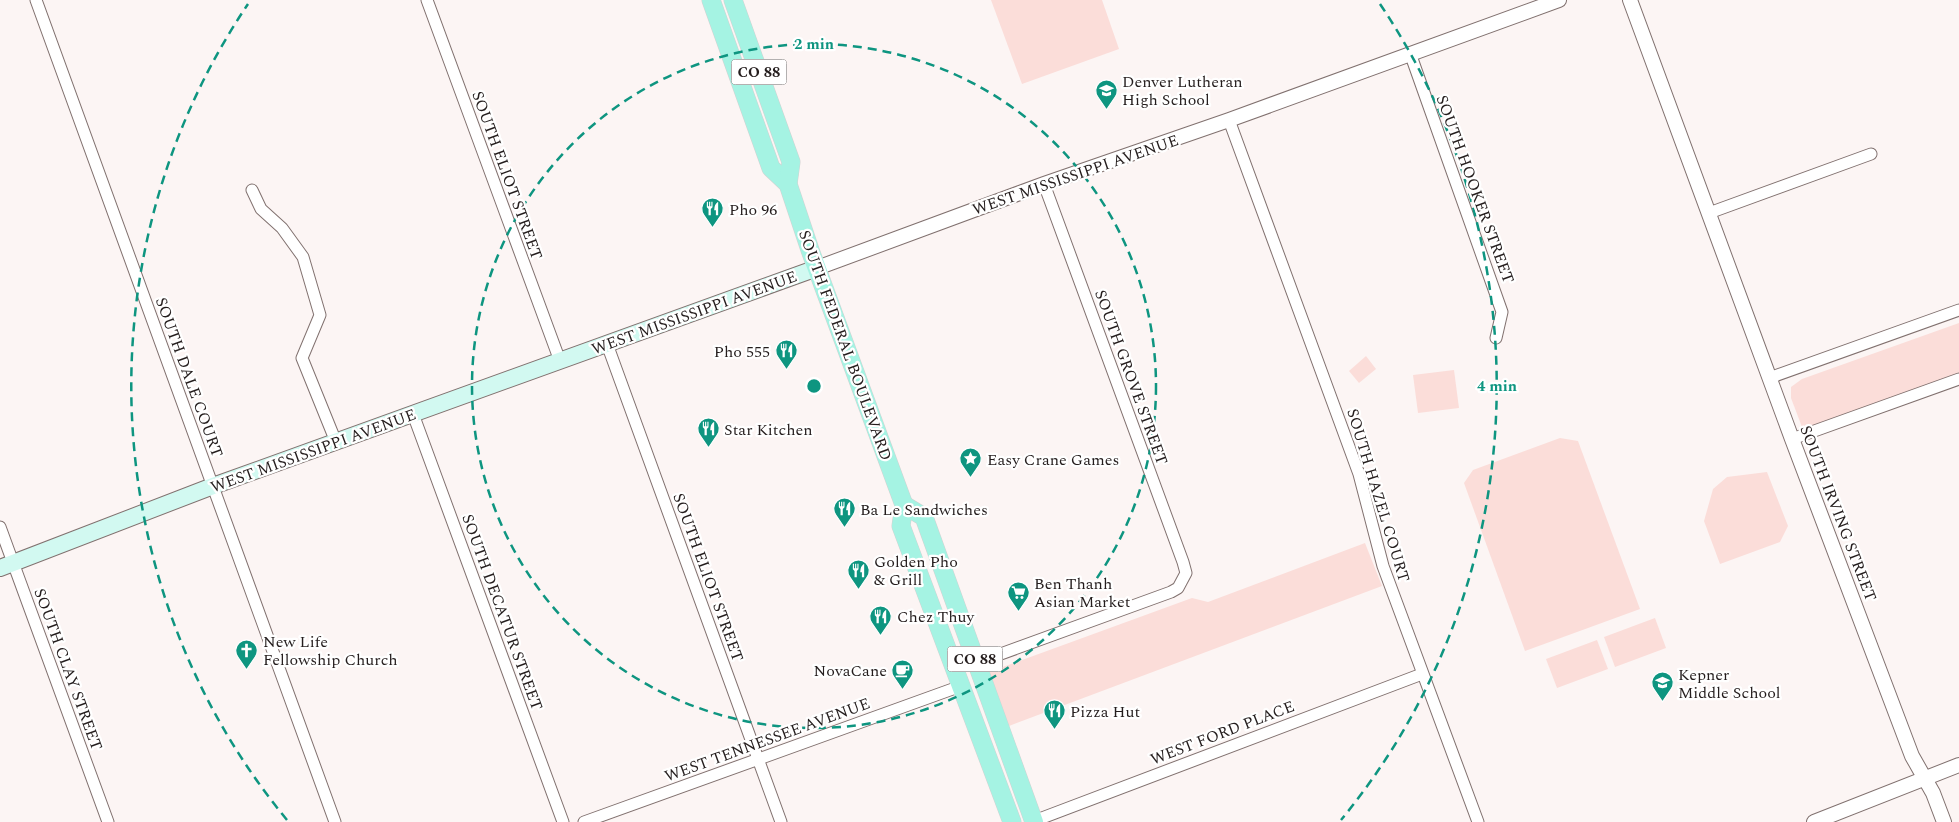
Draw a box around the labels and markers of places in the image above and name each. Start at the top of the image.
place label: Denver Lutheran High School [1122,70,1243,112]
school or university icon: Denver Lutheran High School [1094,78,1118,109]
restaurant icon: Pho 96 [701,197,725,228]
place label: Pho 96 [729,198,777,222]
restaurant icon: Pho 555 [774,339,798,370]
place label: Pho 555 [714,340,770,364]
centre of rings [805,377,823,395]
restaurant icon: Star Kitchen [696,417,720,448]
place label: Star Kitchen [724,418,813,442]
place icon: Easy Crane Games [959,447,983,478]
place label: Easy Crane Games [987,448,1119,472]
restaurant icon: Ba Le Sandwiches [832,497,856,528]
place label: Ba Le Sandwiches [860,498,988,522]
place label: Golden Pho & Grill [874,550,958,592]
restaurant icon: Golden Pho & Grill [846,558,870,589]
place label: Ben Thanh Asian Market [1034,572,1131,614]
supermarket icon: Ben Thanh Asian Market [1006,580,1030,611]
restaurant icon: Chez Thuy [869,604,893,635]
place label: Chez Thuy [897,605,975,629]
place label: New Life Fellowship Church [263,630,398,672]
church icon: New Life Fellowship Church [235,638,259,669]
cafe icon: NovaCane [891,658,915,689]
place label: NovaCane [814,659,887,683]
place label: Kepner Middle School [1678,663,1781,705]
school or university icon: Kepner Middle School [1650,671,1674,702]
restaurant icon: Pizza Hut [1042,699,1066,730]
place label: Pizza Hut [1070,700,1140,724]

